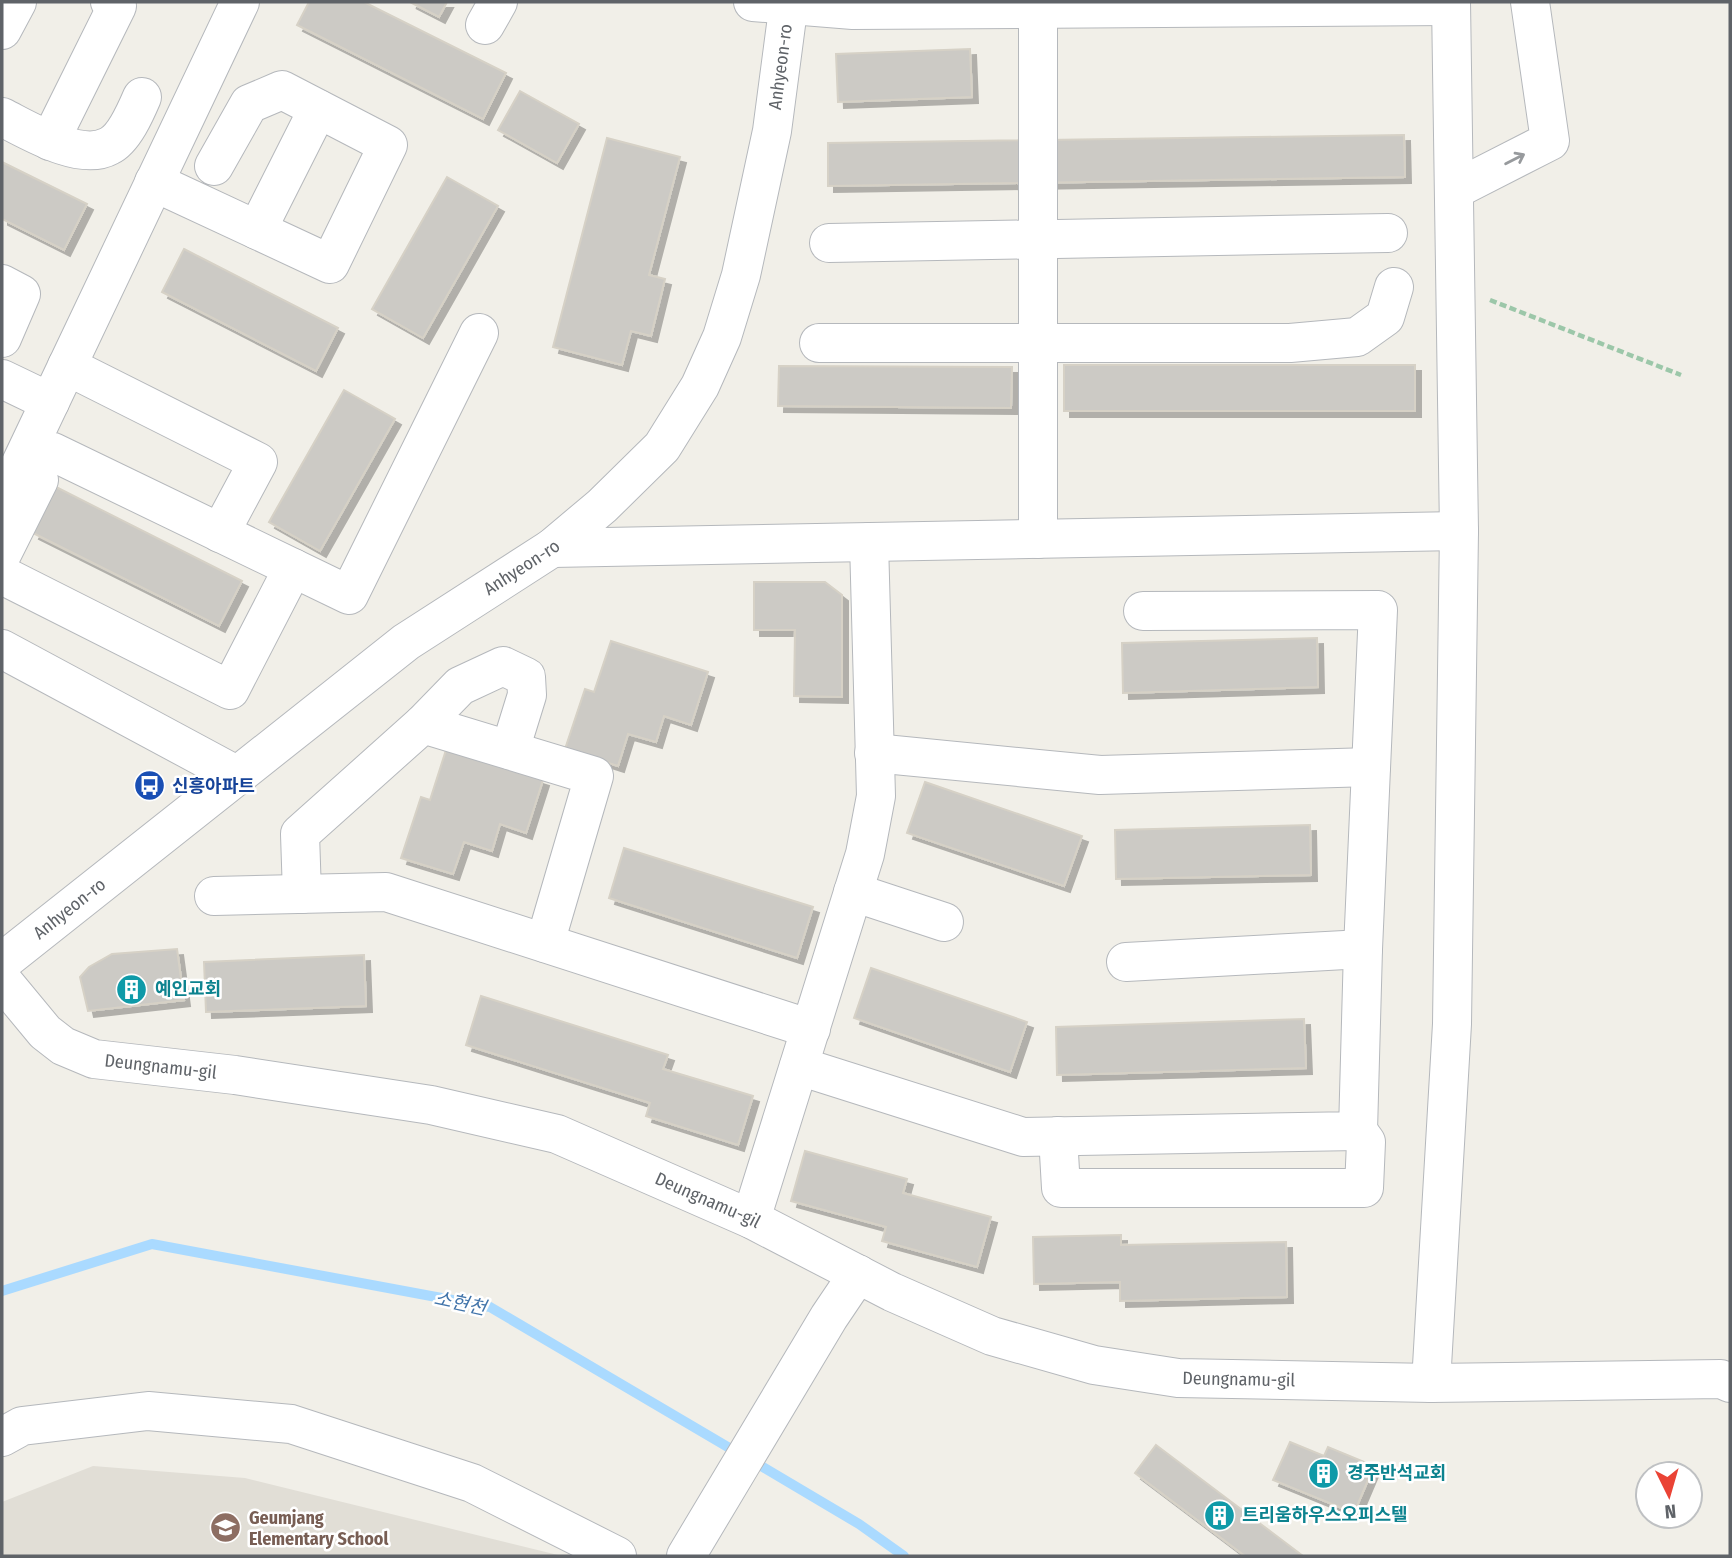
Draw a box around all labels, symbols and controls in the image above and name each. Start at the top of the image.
street label: Anhyeon-ro [764,23,797,111]
one-way arrow [1504,152,1525,166]
street label: Anhyeon-ro [480,535,564,600]
bus stop icon: 신흥아파트 [132,769,166,803]
place label: 신흥아파트 [172,775,255,797]
street label: Anhyeon-ro [29,873,110,944]
building icon: 예인교회 [115,972,149,1006]
place label: 예인교회 [155,978,221,1000]
street label: Deungnamu-gil [103,1049,218,1084]
street label: Deungnamu-gil [652,1167,764,1233]
water label: 소현천 [432,1286,490,1320]
street label: Deungnamu-gil [1182,1367,1296,1391]
building icon: 경주반석교회 [1307,1456,1341,1490]
north arrow [1634,1460,1704,1530]
place label: 경주반석교회 [1347,1462,1446,1484]
building icon: 트리움하우스오피스텔 [1202,1498,1236,1532]
text: N [1664,1499,1677,1523]
place label: 트리움하우스오피스텔 [1242,1504,1408,1526]
place label: Geumjang Elementary School [249,1507,388,1550]
school or university icon: Geumjang Elementary School [209,1511,243,1545]

